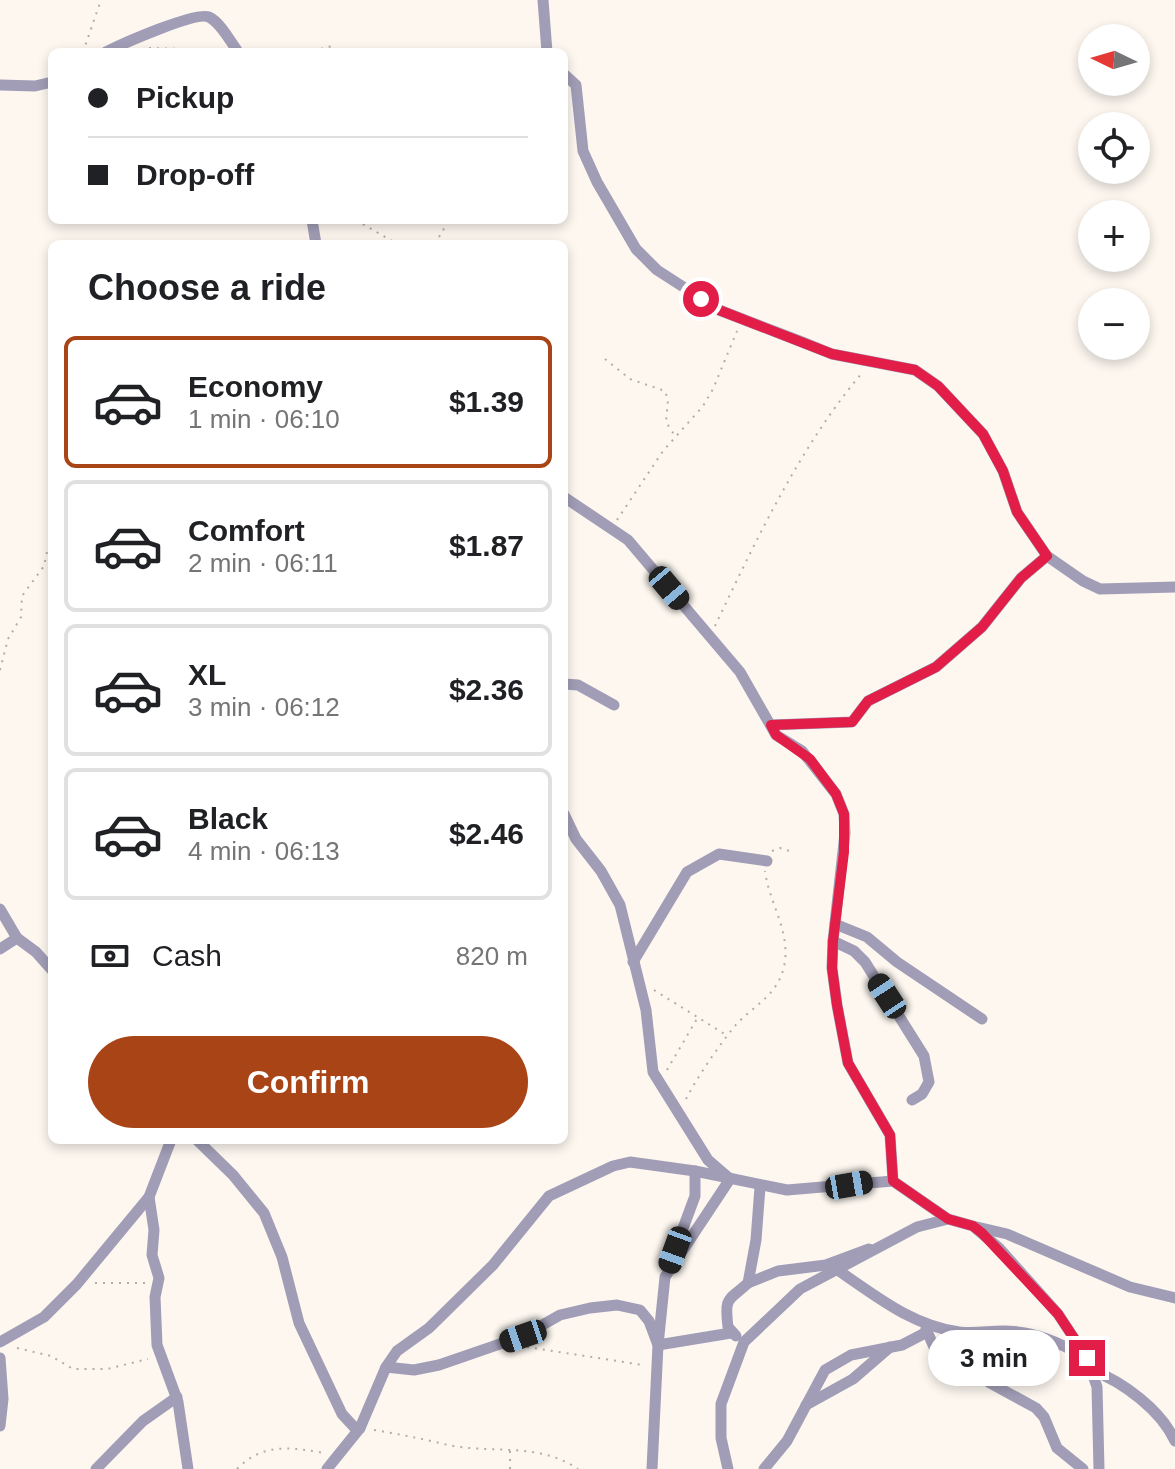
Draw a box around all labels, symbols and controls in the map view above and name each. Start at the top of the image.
north arrow [1078,24,1150,96]
map controls [1078,24,1150,360]
text: Pickup [136,81,234,114]
button: locate [1078,112,1150,184]
text: Drop-off [136,158,254,191]
button: + [1078,200,1150,272]
text: Choose a ride [88,267,326,308]
route start [683,281,719,317]
button: − [1078,288,1150,360]
icon: car [92,366,164,438]
text: Economy [188,370,323,403]
text: $1.39 [449,385,524,418]
text: 1 min · 06:10 [188,404,340,434]
icon: car [92,510,164,582]
text: Comfort [188,514,305,547]
text: $1.87 [449,529,524,562]
text: 2 min · 06:11 [188,548,338,578]
car [644,562,694,614]
icon: car [92,654,164,726]
text: XL [188,658,226,691]
text: $2.36 [449,673,524,706]
text: 3 min · 06:12 [188,692,340,722]
icon: car [92,798,164,870]
text: Black [188,802,268,835]
text: $2.46 [449,817,524,850]
text: 4 min · 06:13 [188,836,340,866]
icon: cash [88,934,132,978]
text: Cash [152,939,222,972]
text: 820 m [456,941,528,971]
car [864,969,910,1023]
button: Confirm [88,1036,528,1128]
car [823,1169,875,1201]
car [656,1223,694,1277]
car [496,1317,550,1355]
callout: 3 min [927,1330,1059,1386]
route end [1069,1340,1105,1376]
text: 3 min [960,1343,1028,1373]

